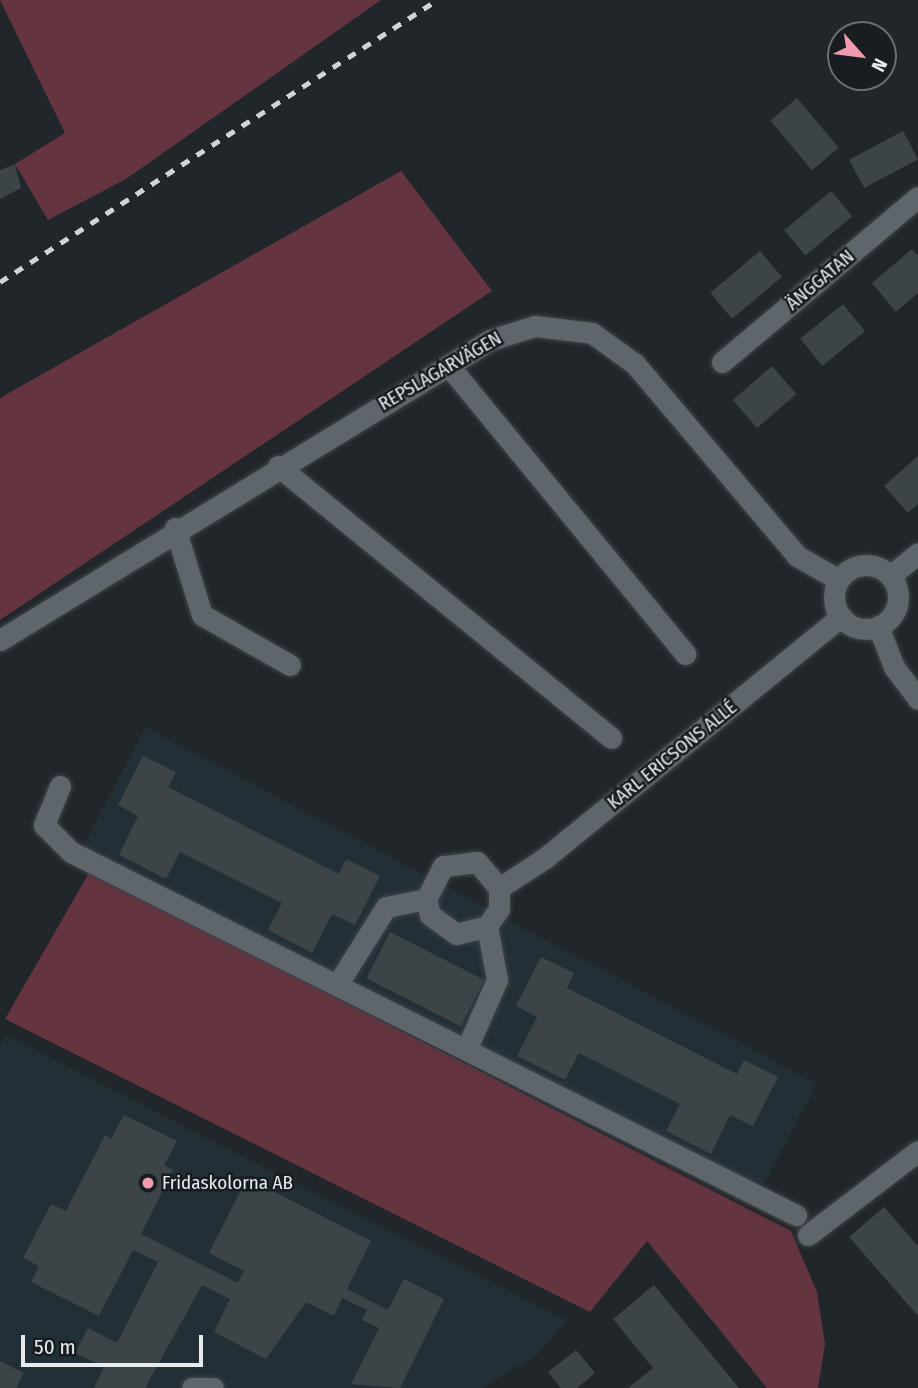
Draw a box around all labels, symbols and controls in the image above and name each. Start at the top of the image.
north arrow [827,21,897,91]
text: N [866,55,892,76]
street label: ÄNGGATAN [781,245,859,315]
street label: REPSLAGARVÄGEN [374,327,506,415]
street label: KARL ERICSONS ALLÉ [603,696,741,814]
place label: Fridaskolorna AB [162,1172,293,1194]
marker: Fridaskolorna AB [140,1175,156,1191]
scale bar [24,1322,206,1366]
text: 50 m [34,1334,76,1360]

